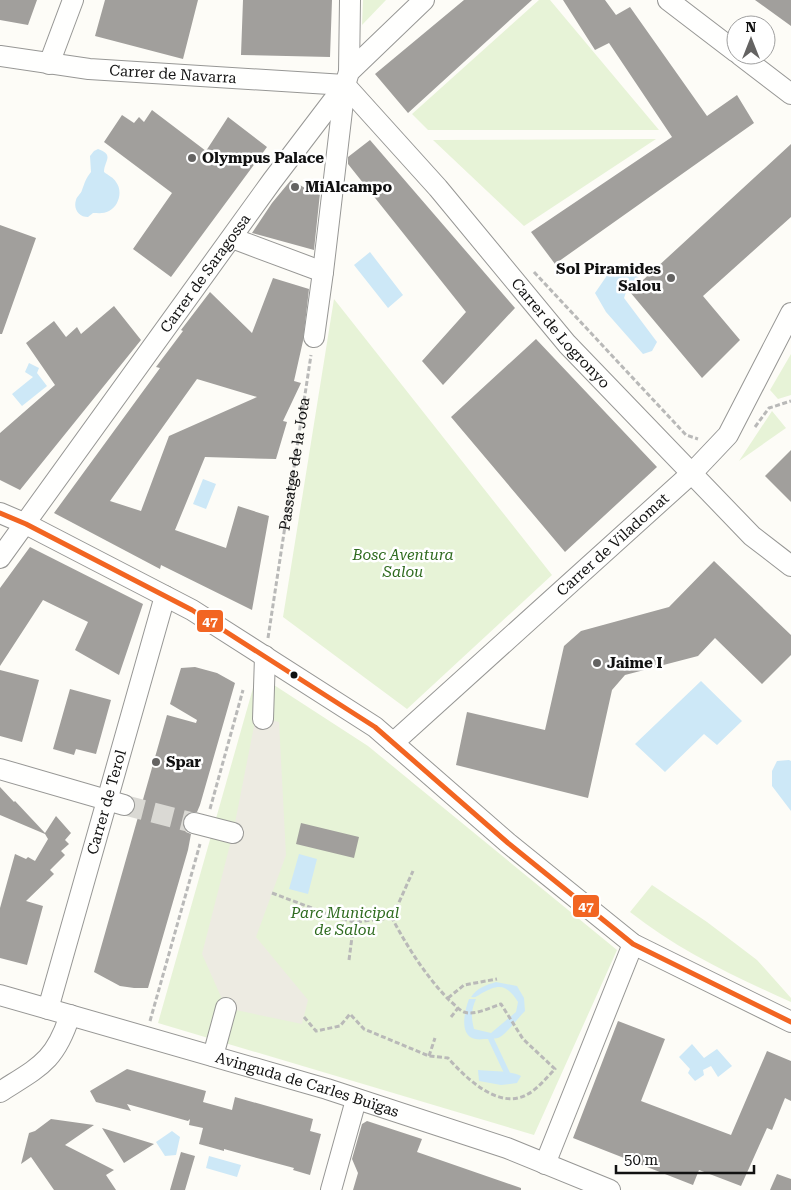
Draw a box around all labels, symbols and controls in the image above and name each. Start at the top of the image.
north arrow [726,15,776,65]
text: N [746,19,757,35]
street label: Carrer de Navarra [109,61,237,87]
place label: Olympus Palace [202,149,324,167]
marker: Olympus Palace [186,152,198,164]
place label: MiAlcampo [305,178,392,196]
marker: MiAlcampo [289,181,301,193]
street label: Carrer de Saragossa [156,210,254,336]
place label: Sol Piramides Salou [556,260,661,295]
marker: Sol Piramides Salou [665,272,677,284]
street label: Carrer de Logronyo [507,275,614,392]
street label: Passatge de la Jota [275,396,313,532]
street label: Carrer de Viladomat [553,489,673,600]
park label: Bosc Aventura Salou [351,546,454,581]
line badge: 47 [196,609,224,633]
text: 47 [202,613,218,629]
place label: Jaime I [607,654,663,672]
marker: Jaime I [591,657,603,669]
unlabelled marker [289,670,299,680]
street label: Carrer de Terol [83,747,130,857]
place label: Spar [166,753,201,771]
marker: Spar [150,756,162,768]
line badge: 47 [572,894,600,918]
text: 47 [578,898,594,914]
park label: Parc Municipal de Salou [290,904,400,939]
street label: Avinguda de Carles Buïgas [213,1048,401,1121]
scale bar [616,1142,754,1174]
text: 50 m [624,1151,659,1169]

